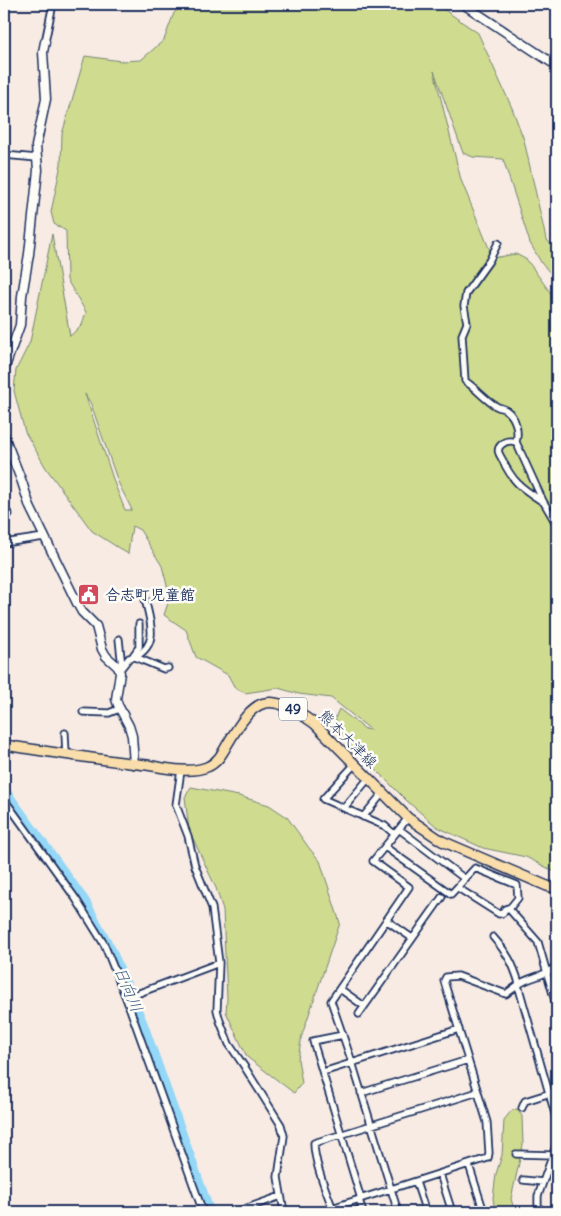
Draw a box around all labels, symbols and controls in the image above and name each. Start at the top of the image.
public building icon: 合志町児童館 [77,583,101,607]
place label: 合志町児童館 [105,585,195,604]
road number: 49 [279,698,307,721]
street label: 熊本大津線 [315,705,382,772]
water label: 日向川 [110,963,148,1015]

